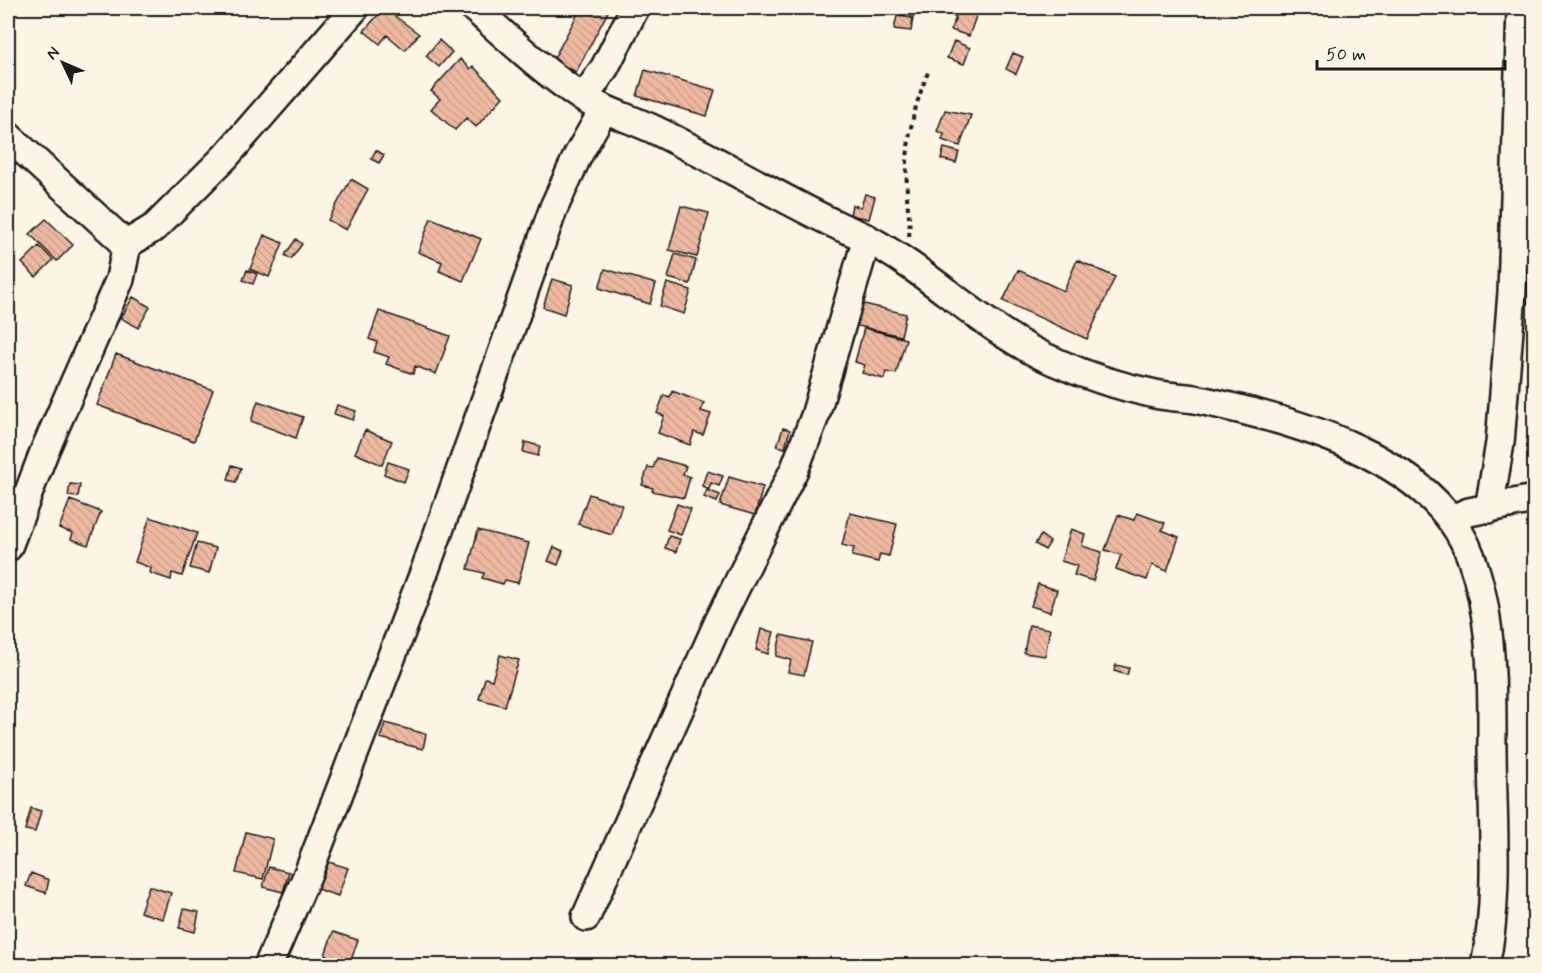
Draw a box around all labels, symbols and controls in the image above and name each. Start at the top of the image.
north arrow [33,33,93,93]
scale bar [1317,33,1504,71]
text: N [42,42,65,65]
text: 50 m [1326,43,1366,67]

